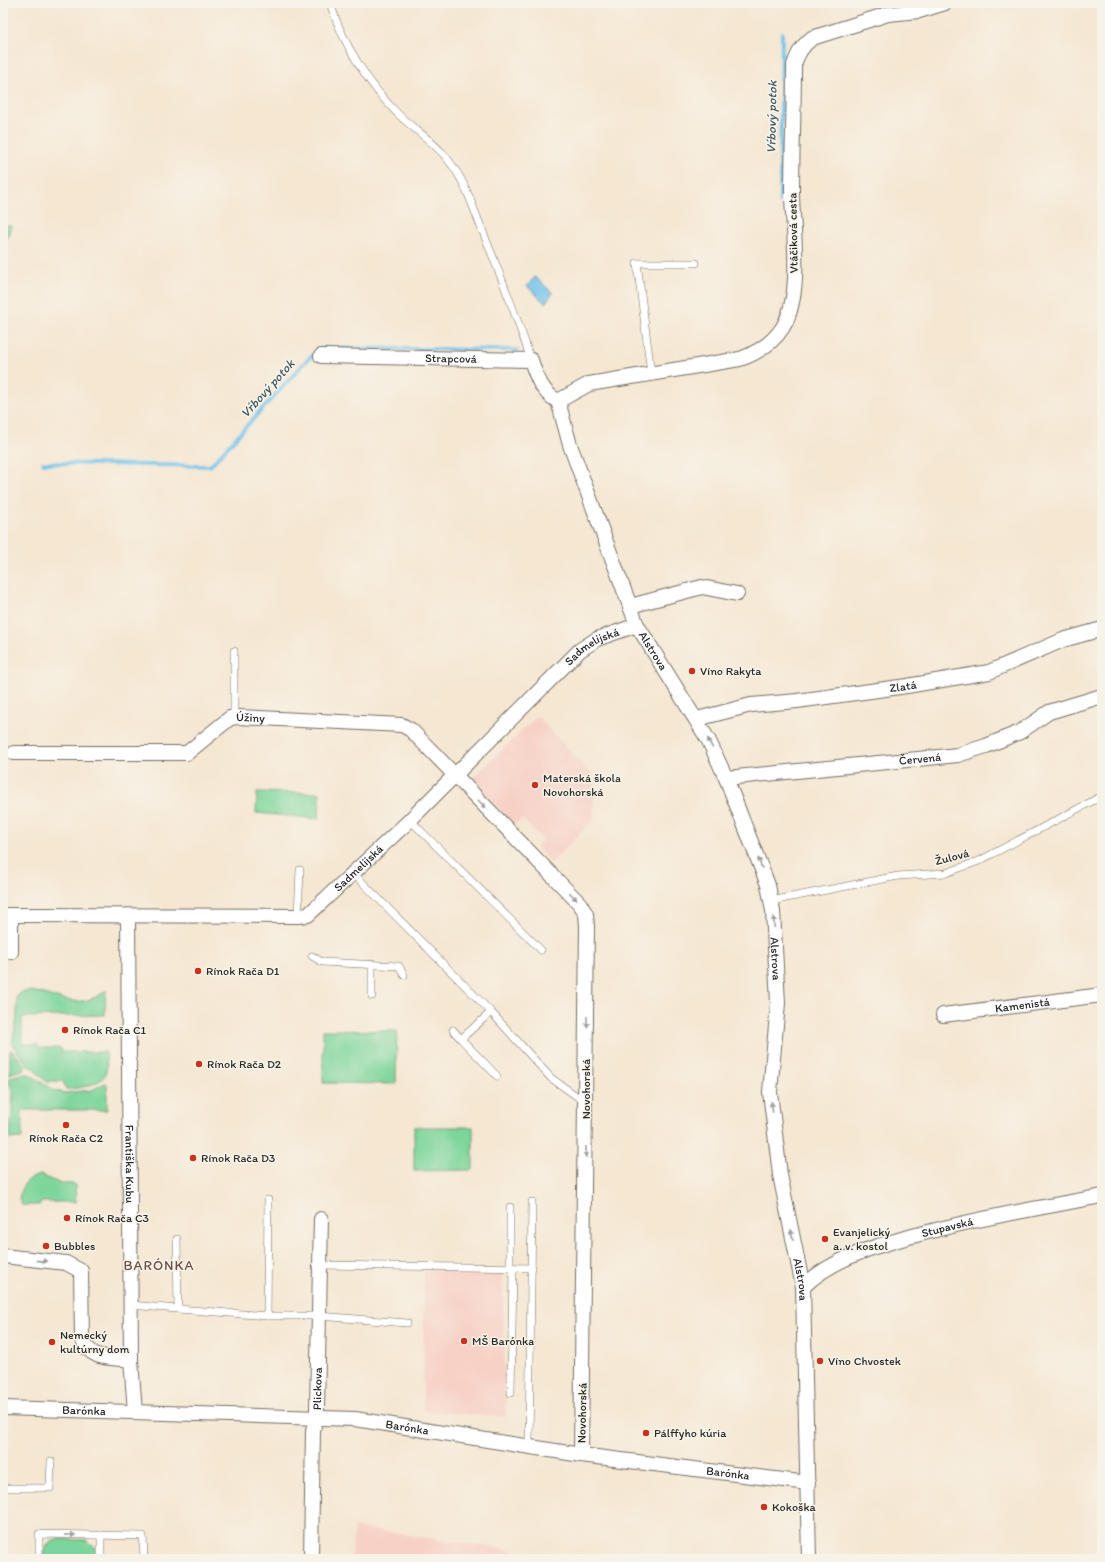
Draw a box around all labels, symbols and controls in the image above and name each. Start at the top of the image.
water label: Vŕbový potok [763,79,780,154]
street label: Vtáčiková cesta [785,192,801,273]
street label: Strapcová [425,351,478,366]
water label: Vŕbový potok [237,355,298,420]
street label: Sadmelijská [562,625,622,668]
street label: Alstrova [636,629,670,673]
place label: Víno Rakyta [700,664,762,678]
marker: Víno Rakyta [687,666,697,676]
street label: Zlatá [889,677,918,695]
street label: Úžiny [236,710,266,725]
one-way arrow [707,738,713,749]
street label: Červená [898,750,943,768]
place label: Materská škola Novohorská [543,771,621,799]
marker: Materská škola Novohorská [530,780,540,790]
one-way arrow [477,799,487,809]
street label: Sadmelijská [331,841,387,894]
street label: Žulová [933,846,971,868]
one-way arrow [757,857,763,869]
one-way arrow [569,891,578,901]
one-way arrow [771,916,778,928]
street label: Alstrova [767,937,784,981]
place label: Rínok Rača D1 [206,964,280,978]
marker: Rínok Rača D1 [193,966,203,976]
street label: Kamenistá [994,995,1051,1015]
one-way arrow [584,1016,590,1029]
place label: Rínok Rača C1 [73,1023,147,1037]
marker: Rínok Rača C1 [60,1025,70,1035]
place label: Rínok Rača D2 [207,1057,282,1071]
street label: Novohorská [579,1058,593,1119]
marker: Rínok Rača D2 [194,1059,204,1069]
one-way arrow [769,1101,775,1113]
marker: Rínok Rača C2 [61,1120,71,1130]
street label: Františka Kubu [122,1125,137,1204]
place label: Rínok Rača C2 [29,1131,104,1145]
one-way arrow [583,1146,589,1159]
place label: Rínok Rača D3 [201,1151,276,1165]
marker: Rínok Rača D3 [188,1153,198,1163]
place label: Rínok Rača C3 [75,1211,150,1225]
marker: Rínok Rača C3 [62,1213,72,1223]
street label: Stupavská [920,1214,975,1240]
place label: Evanjelický a. v. kostol [833,1225,890,1253]
one-way arrow [788,1229,794,1242]
marker: Evanjelický a. v. kostol [820,1234,830,1244]
place label: Bubbles [54,1239,95,1253]
marker: Bubbles [41,1241,51,1251]
one-way arrow [36,1257,48,1264]
district label: BARÓNKA [124,1257,194,1274]
street label: Alstrova [790,1257,810,1301]
place label: Nemecký kultúrny dom [60,1328,130,1356]
place label: MŠ Barónka [472,1334,534,1348]
marker: MŠ Barónka [459,1336,469,1346]
marker: Nemecký kultúrny dom [47,1337,57,1347]
place label: Víno Chvostek [828,1354,902,1368]
marker: Víno Chvostek [815,1356,825,1366]
street label: Plickova [310,1366,325,1410]
street label: Novohorská [574,1382,590,1443]
street label: Barónka [62,1403,106,1418]
street label: Barónka [385,1417,430,1438]
place label: Pálffyho kúria [654,1426,727,1440]
marker: Pálffyho kúria [641,1428,651,1438]
street label: Barónka [705,1464,750,1483]
place label: Kokoška [772,1500,817,1514]
marker: Kokoška [759,1502,769,1512]
one-way arrow [64,1532,77,1538]

